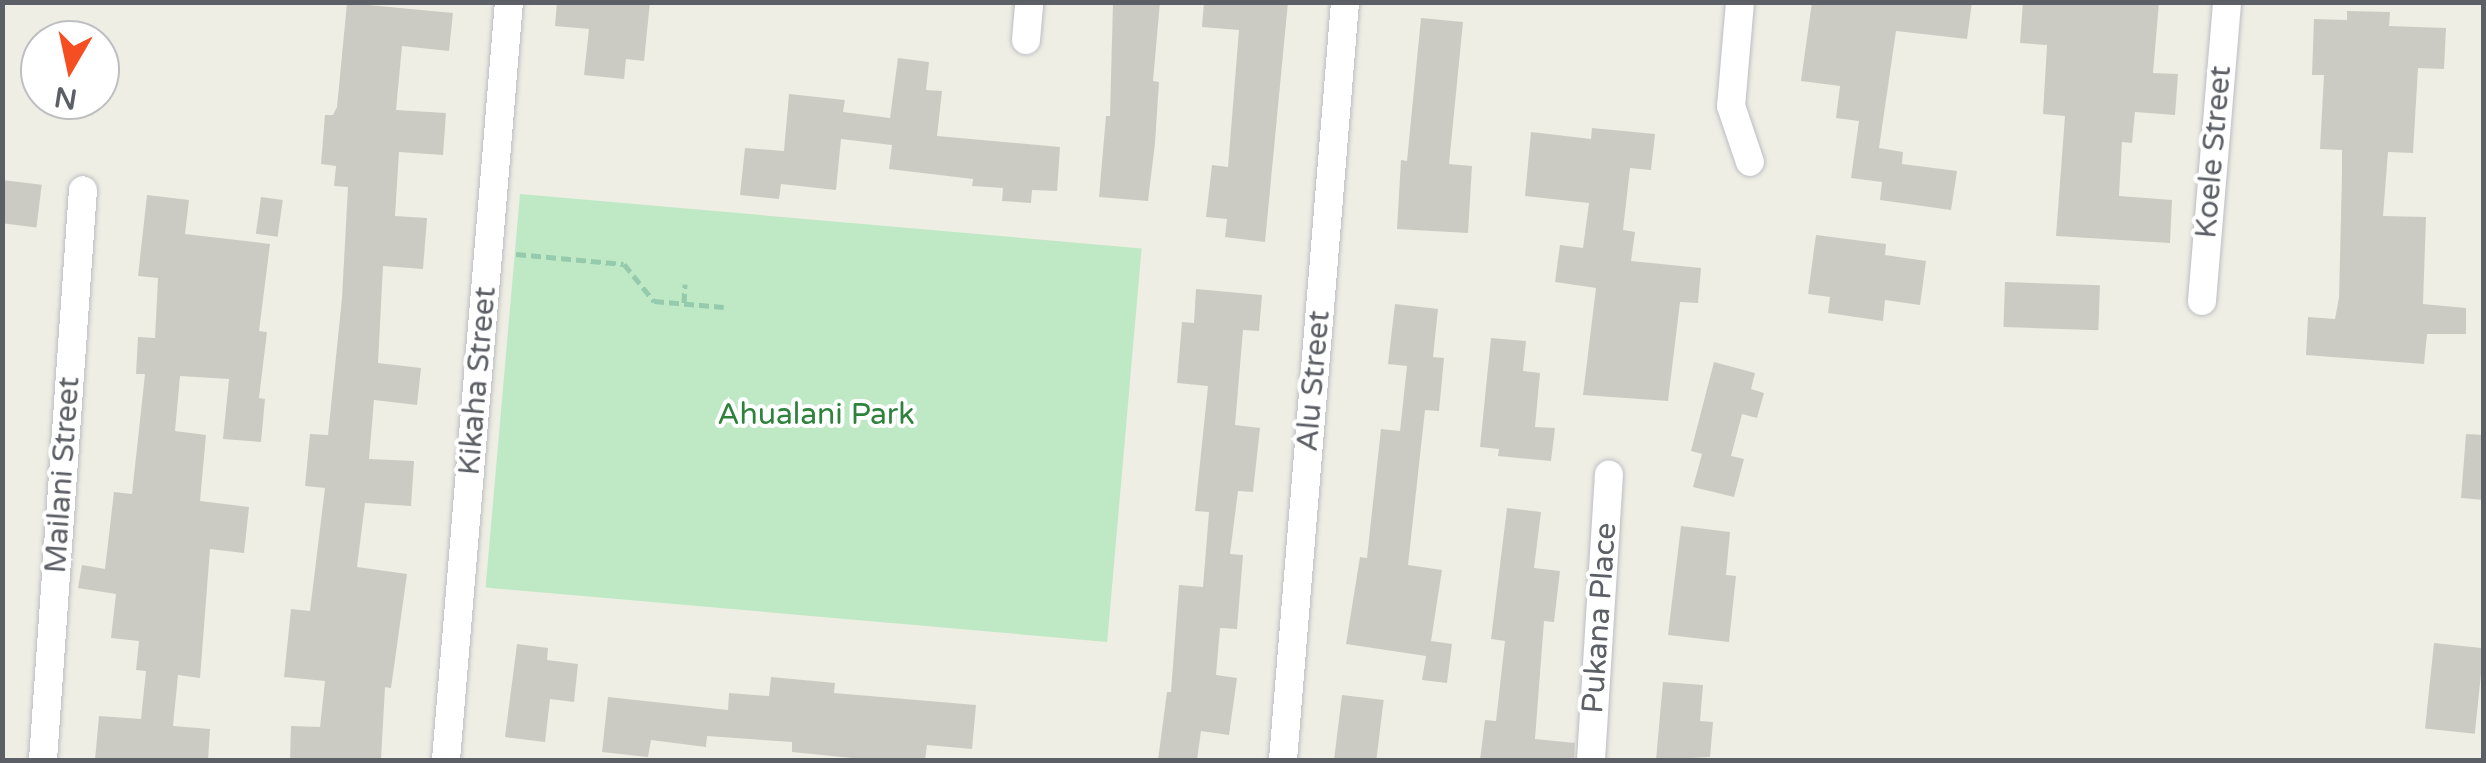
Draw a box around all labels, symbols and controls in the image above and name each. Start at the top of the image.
north arrow [20,20,120,120]
street label: Koele Street [2189,64,2239,240]
text: N [52,79,79,116]
street label: Kikaha Street [452,285,504,477]
street label: Alu Street [1290,309,1338,453]
street label: Mailani Street [38,376,88,574]
park label: Ahualani Park [717,397,915,433]
street label: Pukana Place [1575,521,1625,715]

